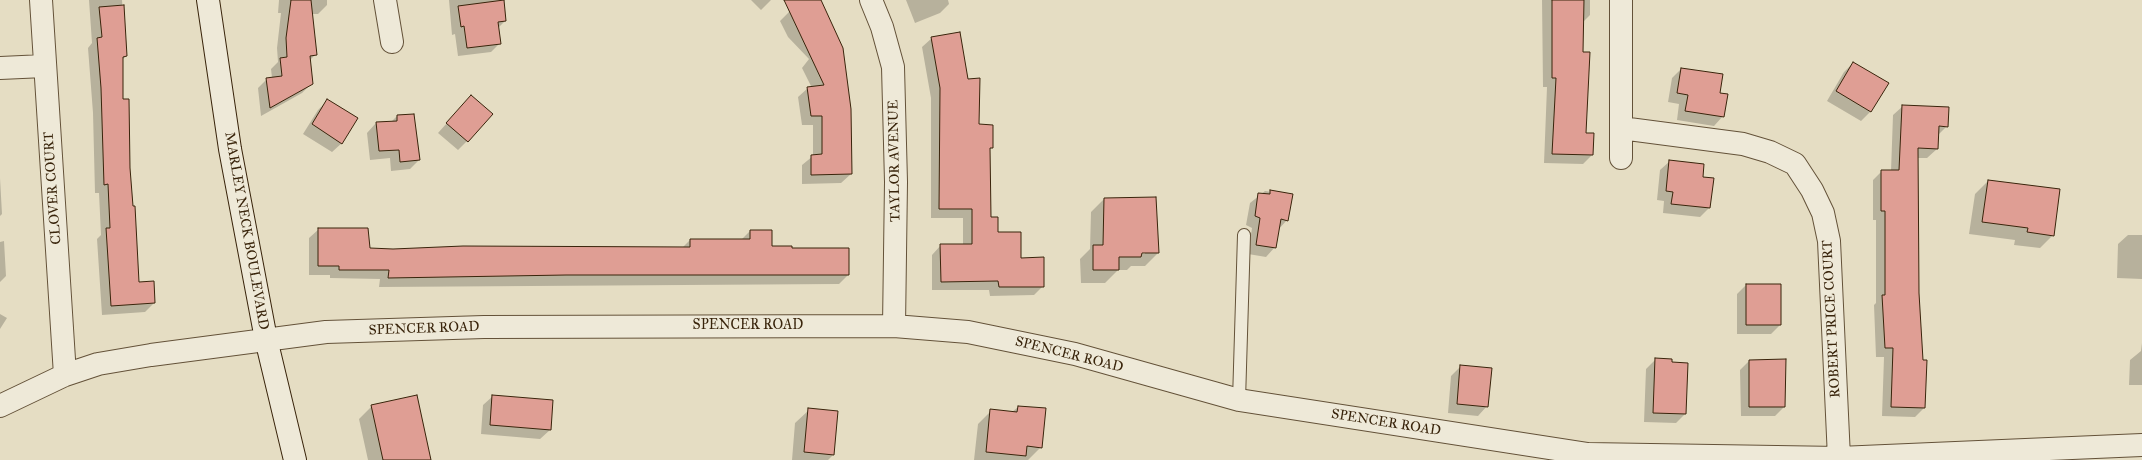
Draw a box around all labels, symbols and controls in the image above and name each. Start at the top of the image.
street label: TAYLOR AVENUE [886,100,904,222]
street label: CLOVER COURT [41,131,65,245]
street label: MARLEY NECK BOULEVARD [220,131,272,331]
street label: ROBERT PRICE COURT [1819,240,1845,398]
street label: SPENCER ROAD [693,318,803,334]
street label: SPENCER ROAD [368,319,480,339]
street label: SPENCER ROAD [1013,333,1125,377]
street label: SPENCER ROAD [1330,406,1442,440]

